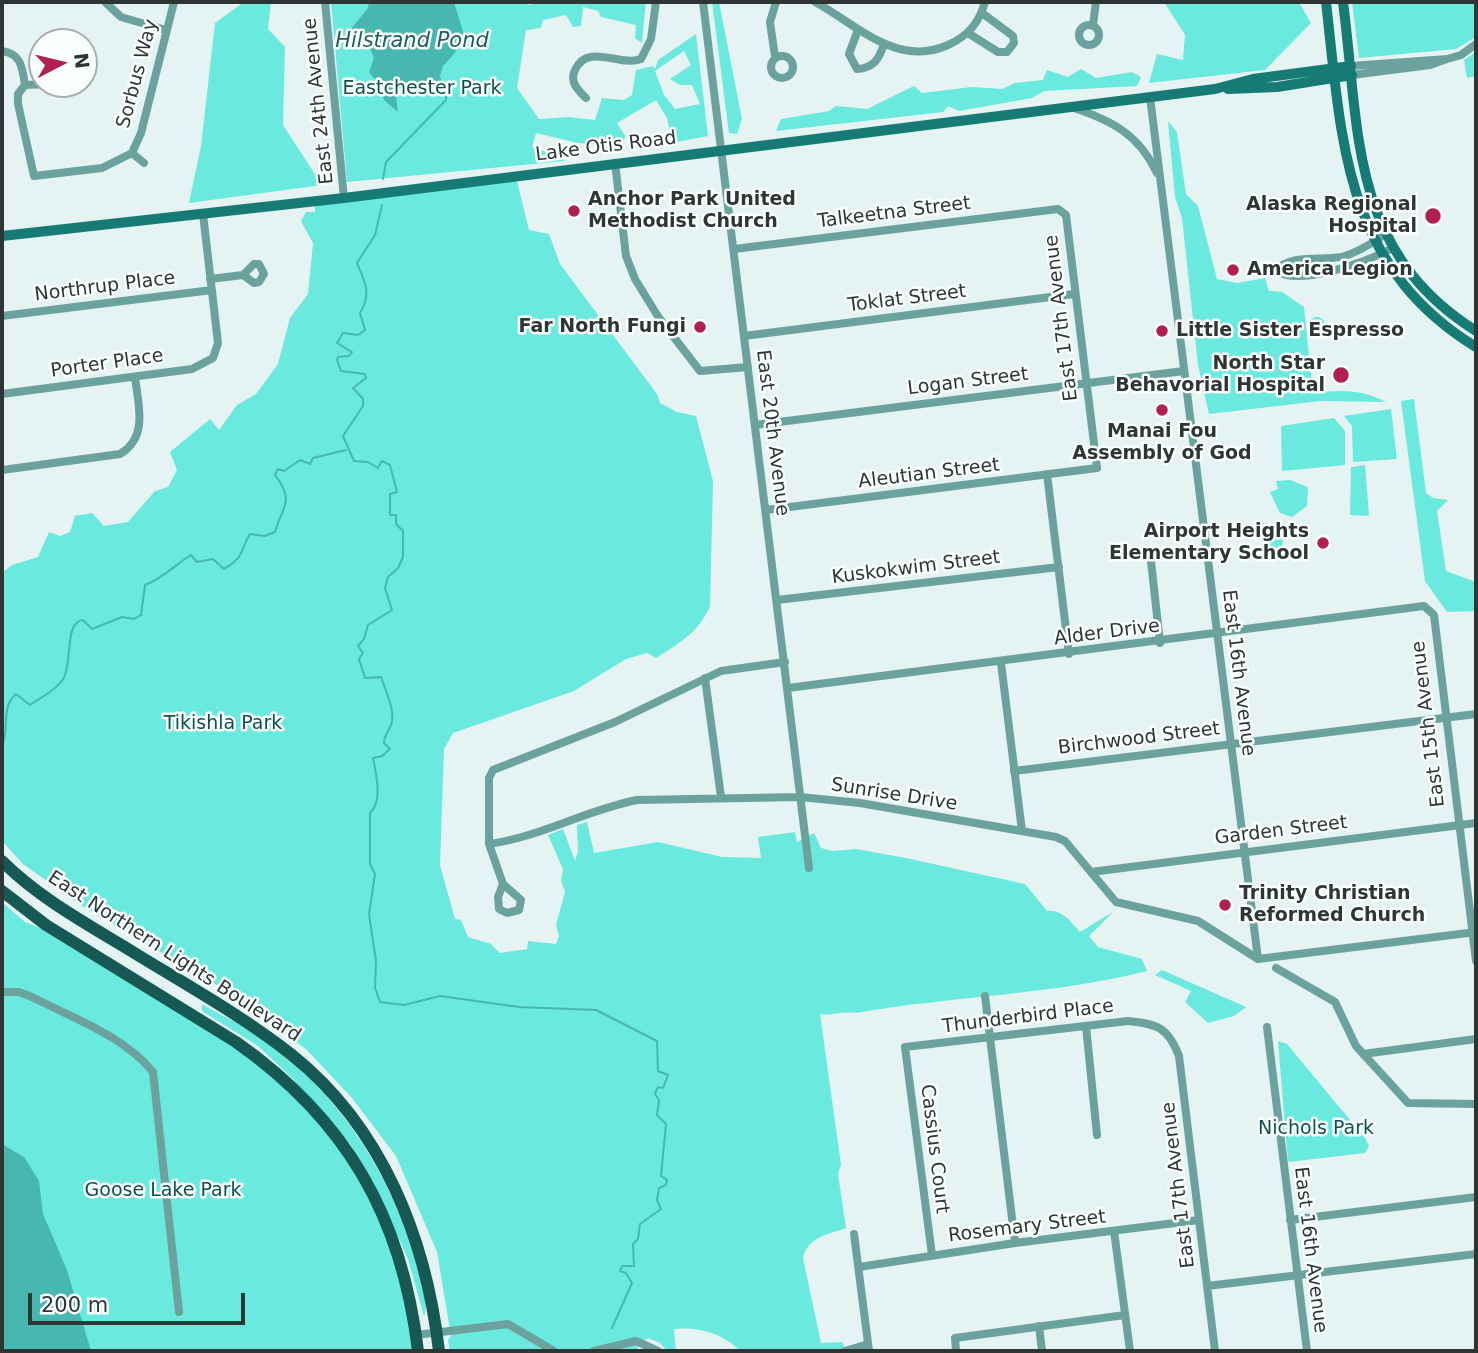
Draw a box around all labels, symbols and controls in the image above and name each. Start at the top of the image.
street label: Sorbus Way [112,17,164,131]
street label: East 24th Avenue [299,17,339,185]
north arrow [28,28,98,98]
water label: Hilstrand Pond [335,29,489,55]
text: N [70,51,94,70]
park label: Eastchester Park [342,78,502,100]
street label: Lake Otis Road [534,127,678,167]
place label: Anchor Park United Methodist Church [588,189,796,233]
street label: Talkeetna Street [816,192,972,234]
place label: Alaska Regional Hospital [1246,194,1417,238]
marker: Anchor Park United Methodist Church [566,203,582,219]
marker: Alaska Regional Hospital [1423,206,1443,226]
street label: East 17th Avenue [1040,234,1084,402]
place label: America Legion [1247,259,1413,281]
marker: America Legion [1225,262,1241,278]
street label: Northrup Place [33,267,177,307]
street label: Toklat Street [846,280,968,318]
place label: Far North Fungi [519,316,686,338]
marker: Far North Fungi [692,319,708,335]
place label: Little Sister Espresso [1176,320,1404,342]
marker: Little Sister Espresso [1154,323,1170,339]
street label: Porter Place [49,345,165,383]
street label: East 20th Avenue [750,349,794,517]
place label: North Star Behavorial Hospital [1115,353,1325,397]
street label: Logan Street [906,363,1030,401]
marker: North Star Behavorial Hospital [1331,365,1351,385]
marker: Manai Fou Assembly of God [1154,402,1170,418]
place label: Manai Fou Assembly of God [1072,421,1252,465]
street label: Aleutian Street [857,454,1001,494]
place label: Airport Heights Elementary School [1109,521,1309,565]
marker: Airport Heights Elementary School [1315,535,1331,551]
street label: Kuskokwim Street [830,546,1002,590]
street label: East 16th Avenue [1216,589,1260,757]
street label: Alder Drive [1053,615,1161,651]
street label: East 15th Avenue [1407,640,1451,808]
park label: Tikishla Park [164,713,282,735]
street label: Birchwood Street [1057,718,1221,760]
street label: Sunrise Drive [829,774,959,816]
street label: Garden Street [1213,812,1349,850]
street label: East Northern Lights Boulevard [43,867,305,1047]
place label: Trinity Christian Reformed Church [1239,883,1425,927]
marker: Trinity Christian Reformed Church [1217,897,1233,913]
street label: Thunderbird Place [941,995,1115,1039]
street label: Cassius Court [915,1083,953,1215]
street label: East 17th Avenue [1157,1101,1201,1269]
park label: Nichols Park [1258,1118,1374,1140]
street label: East 16th Avenue [1288,1166,1332,1334]
park label: Goose Lake Park [85,1180,241,1202]
street label: Rosemary Street [947,1206,1107,1248]
scale bar [32,1280,248,1324]
text: 200 m [41,1293,108,1317]

